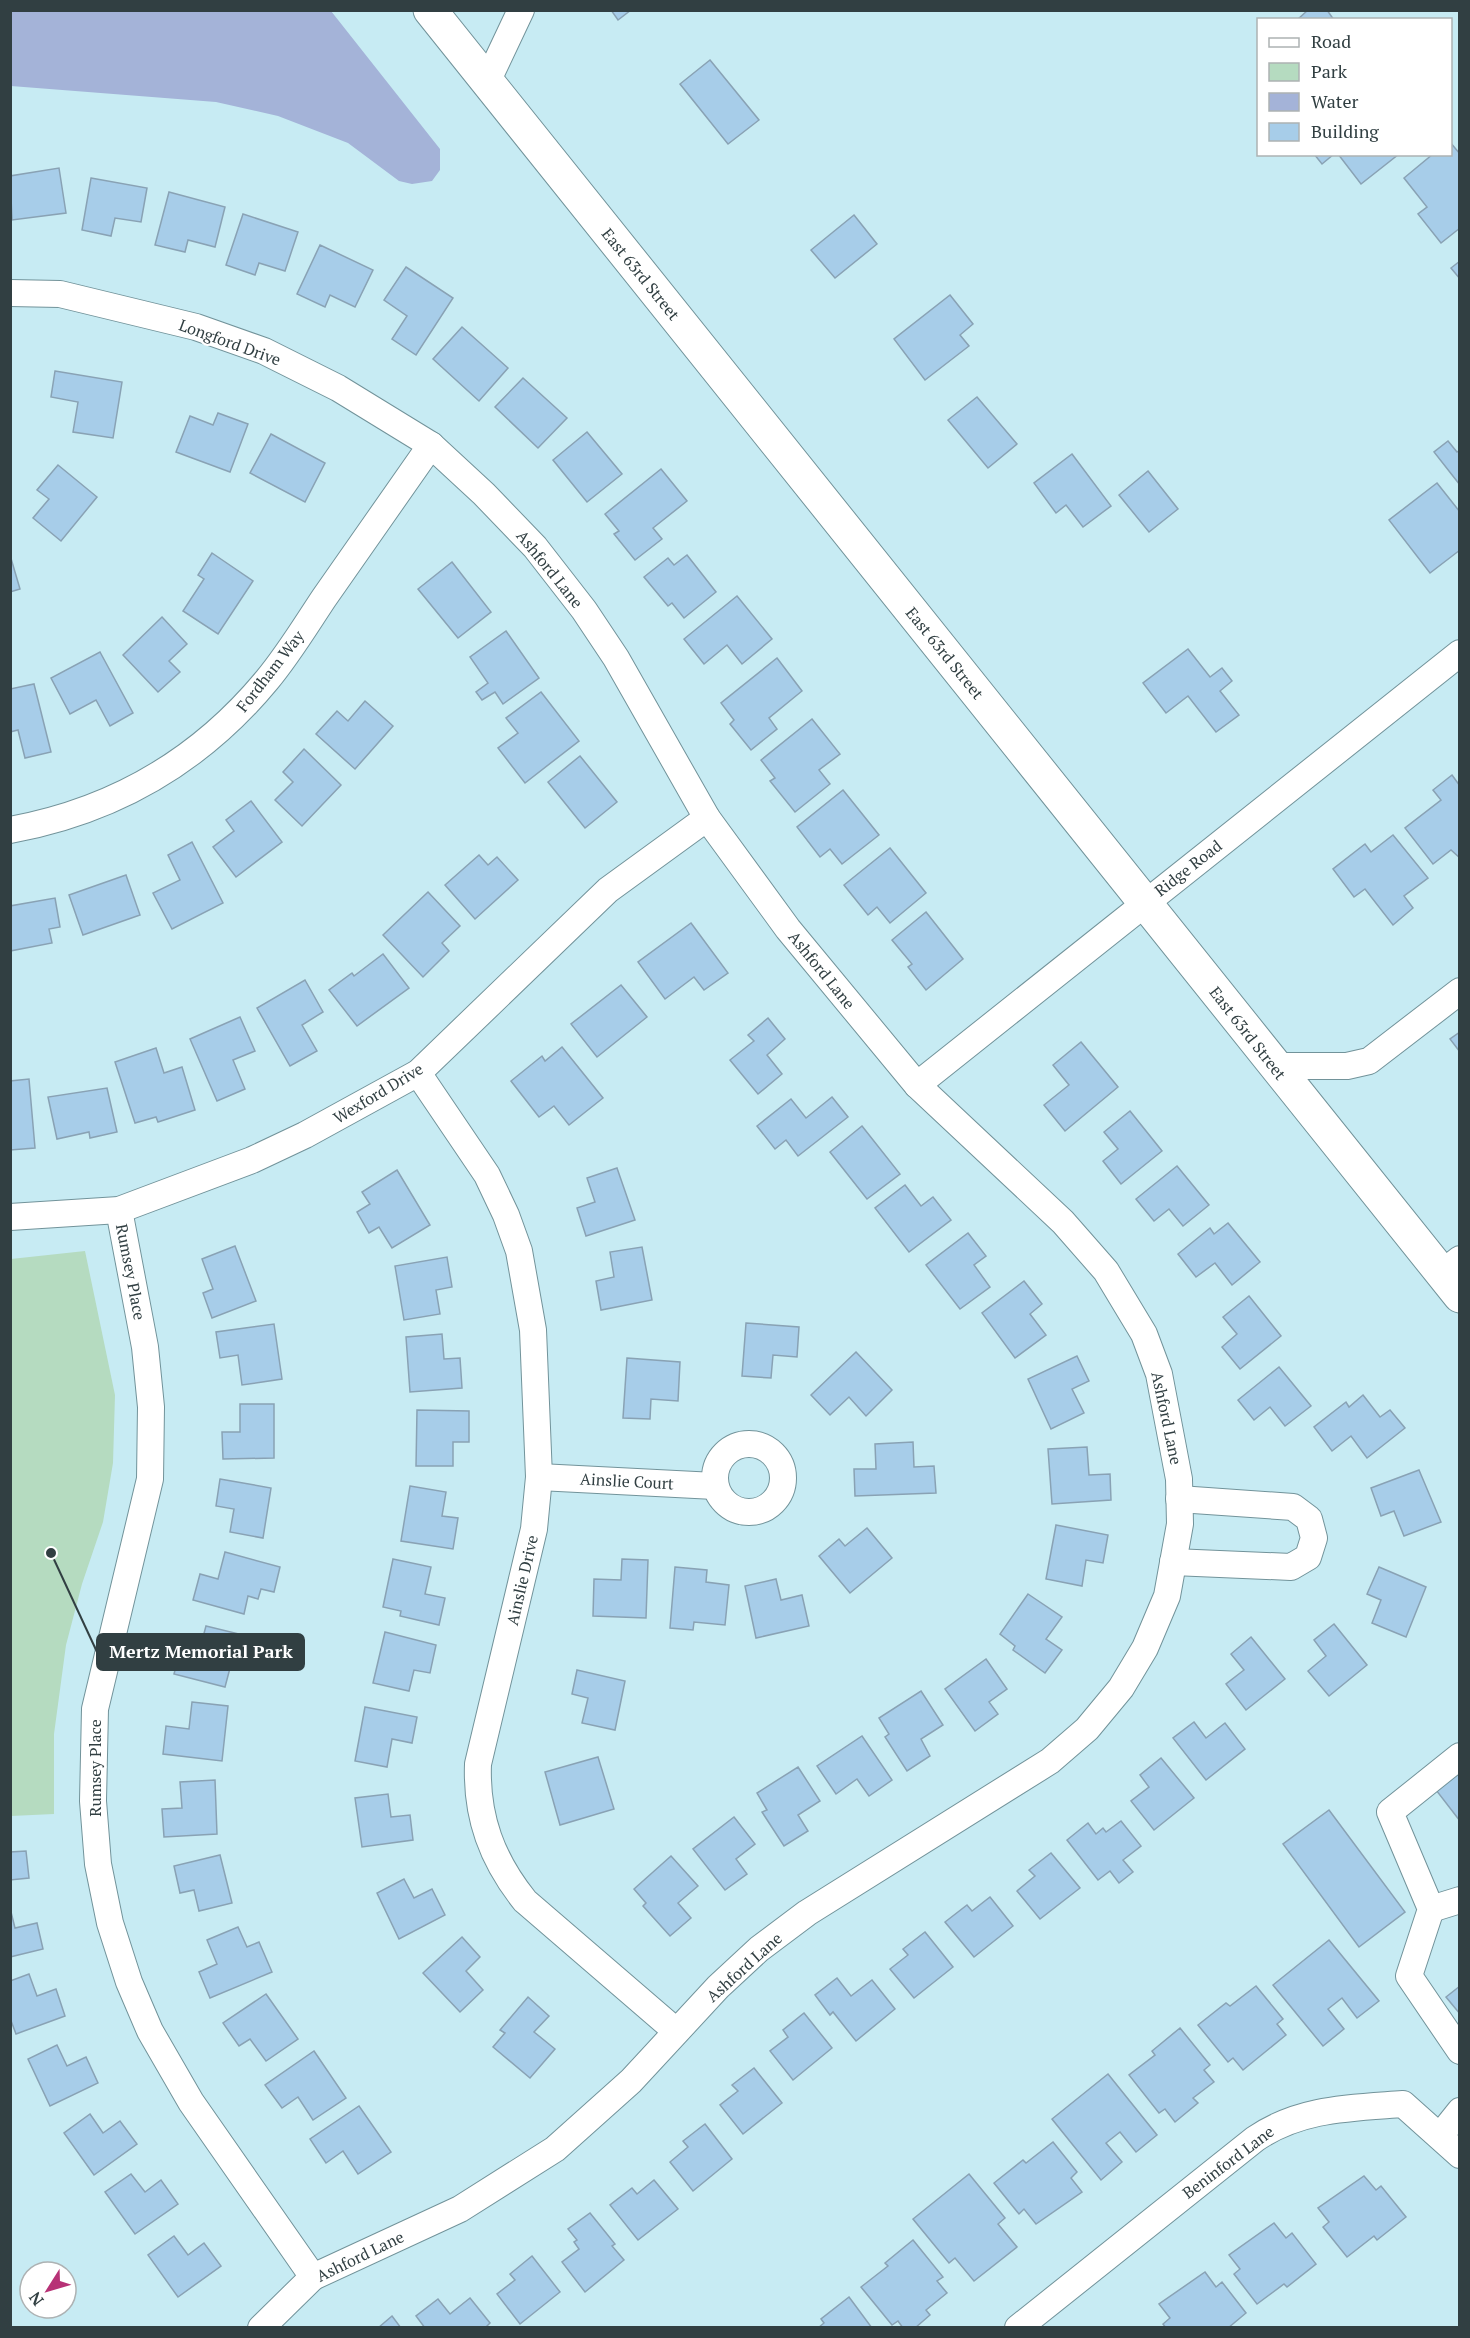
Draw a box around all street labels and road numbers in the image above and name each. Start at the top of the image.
street label: East 63rd Street [597,223,685,325]
street label: Longford Drive [176,313,284,371]
street label: Ashford Lane [512,525,588,613]
street label: East 63rd Street [901,602,989,704]
street label: Fordham Way [231,625,309,716]
street label: Ridge Road [1150,835,1226,901]
street label: Ashford Lane [784,926,860,1014]
street label: East 63rd Street [1205,982,1291,1084]
street label: Wexford Drive [329,1058,427,1128]
street label: Rumsey Place [111,1222,151,1322]
street label: Ashford Lane [1146,1369,1188,1467]
street label: Ainslie Court [580,1468,674,1494]
street label: Ainslie Drive [501,1533,543,1627]
street label: Rumsey Place [84,1719,106,1817]
street label: Ashford Lane [701,1927,787,2007]
street label: Beninford Lane [1178,2120,1278,2204]
street label: Ashford Lane [313,2225,407,2287]

